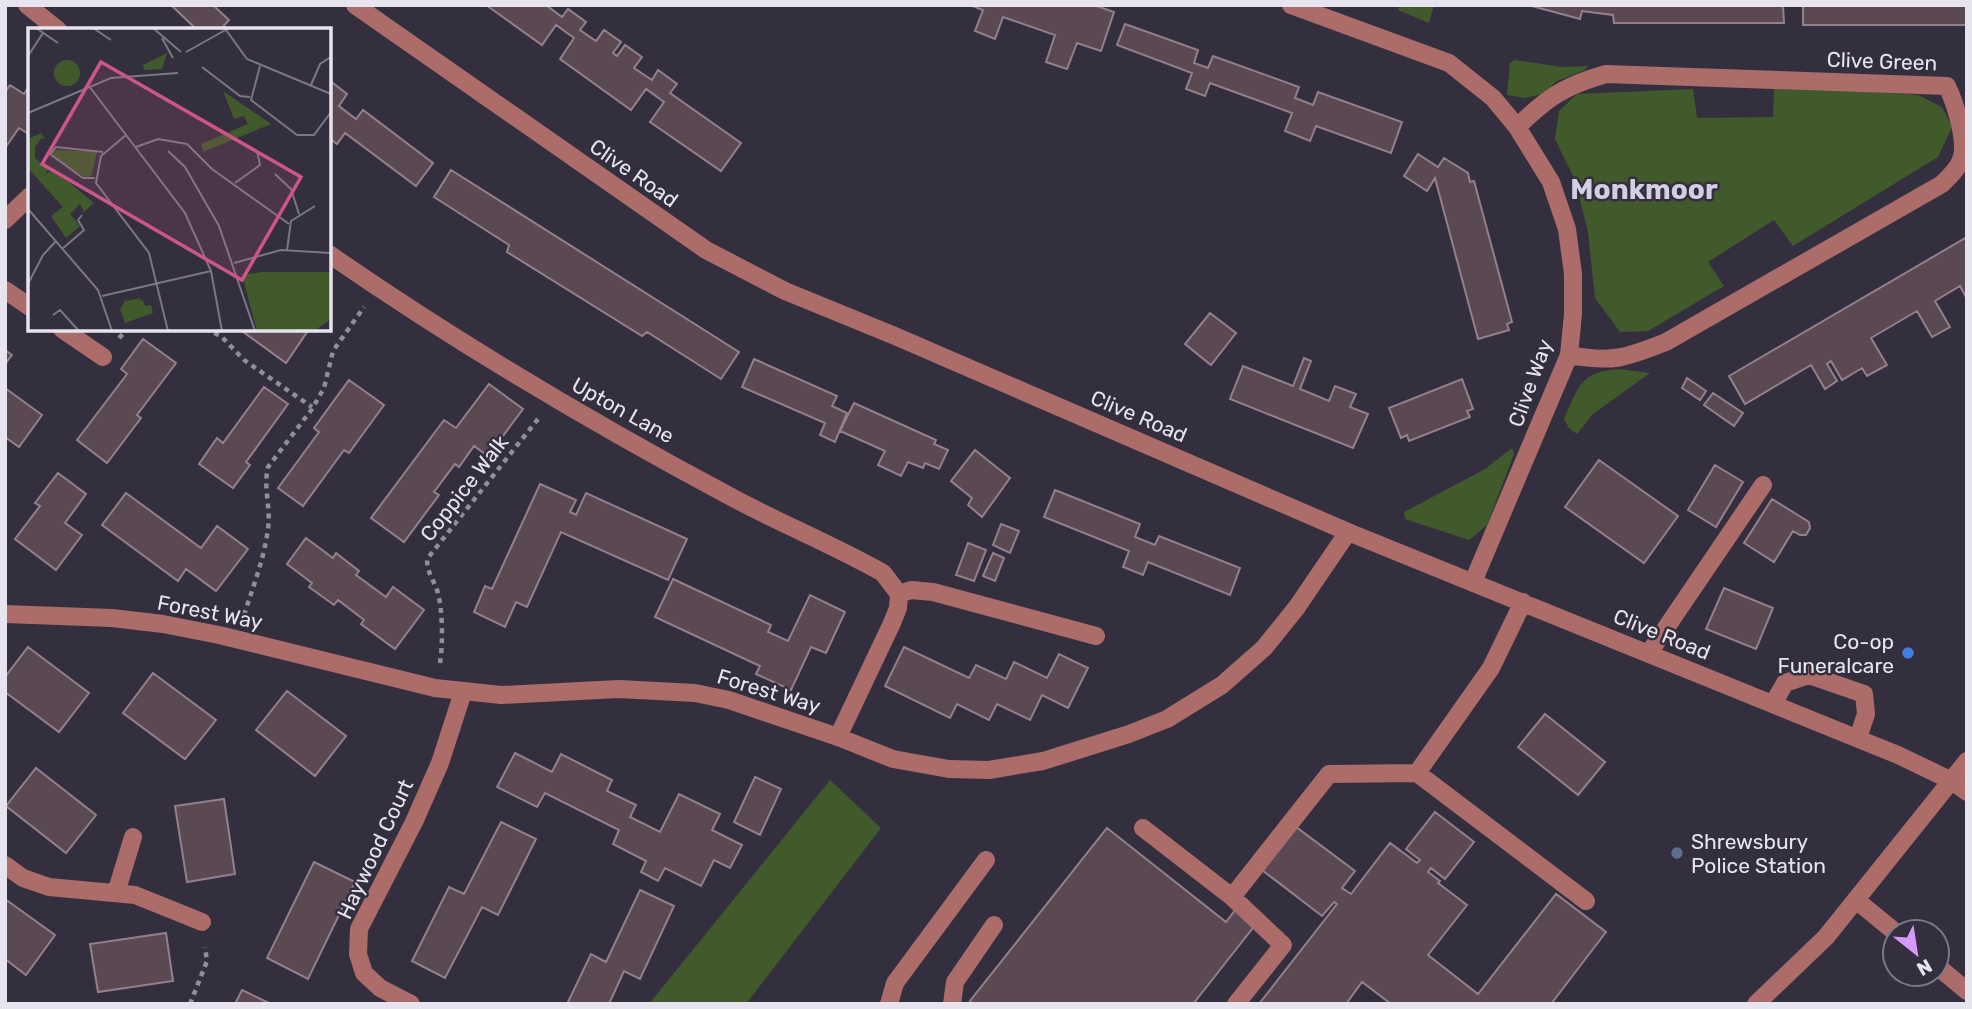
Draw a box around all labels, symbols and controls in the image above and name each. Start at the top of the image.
inset map [28,28,331,331]
street label: Clive Green [1826,47,1938,75]
street label: Clive Road [585,133,683,213]
district label: Monkmoor [1570,173,1718,206]
street label: Clive Way [1503,335,1557,430]
street label: Upton Lane [567,372,679,448]
street label: Clive Road [1087,385,1191,447]
street label: Coppice Walk [415,430,513,546]
street label: Forest Way [155,590,265,635]
street label: Clive Road [1610,603,1714,665]
place label: Co-op Funeralcare [1778,629,1894,678]
marker: Co-op Funeralcare [1900,645,1916,661]
street label: Forest Way [714,663,824,719]
street label: Haywood Court [332,775,418,923]
place label: Shrewsbury Police Station [1691,829,1826,878]
marker: Shrewsbury Police Station [1669,845,1685,861]
north arrow [1881,918,1951,988]
text: N [1913,954,1936,981]

